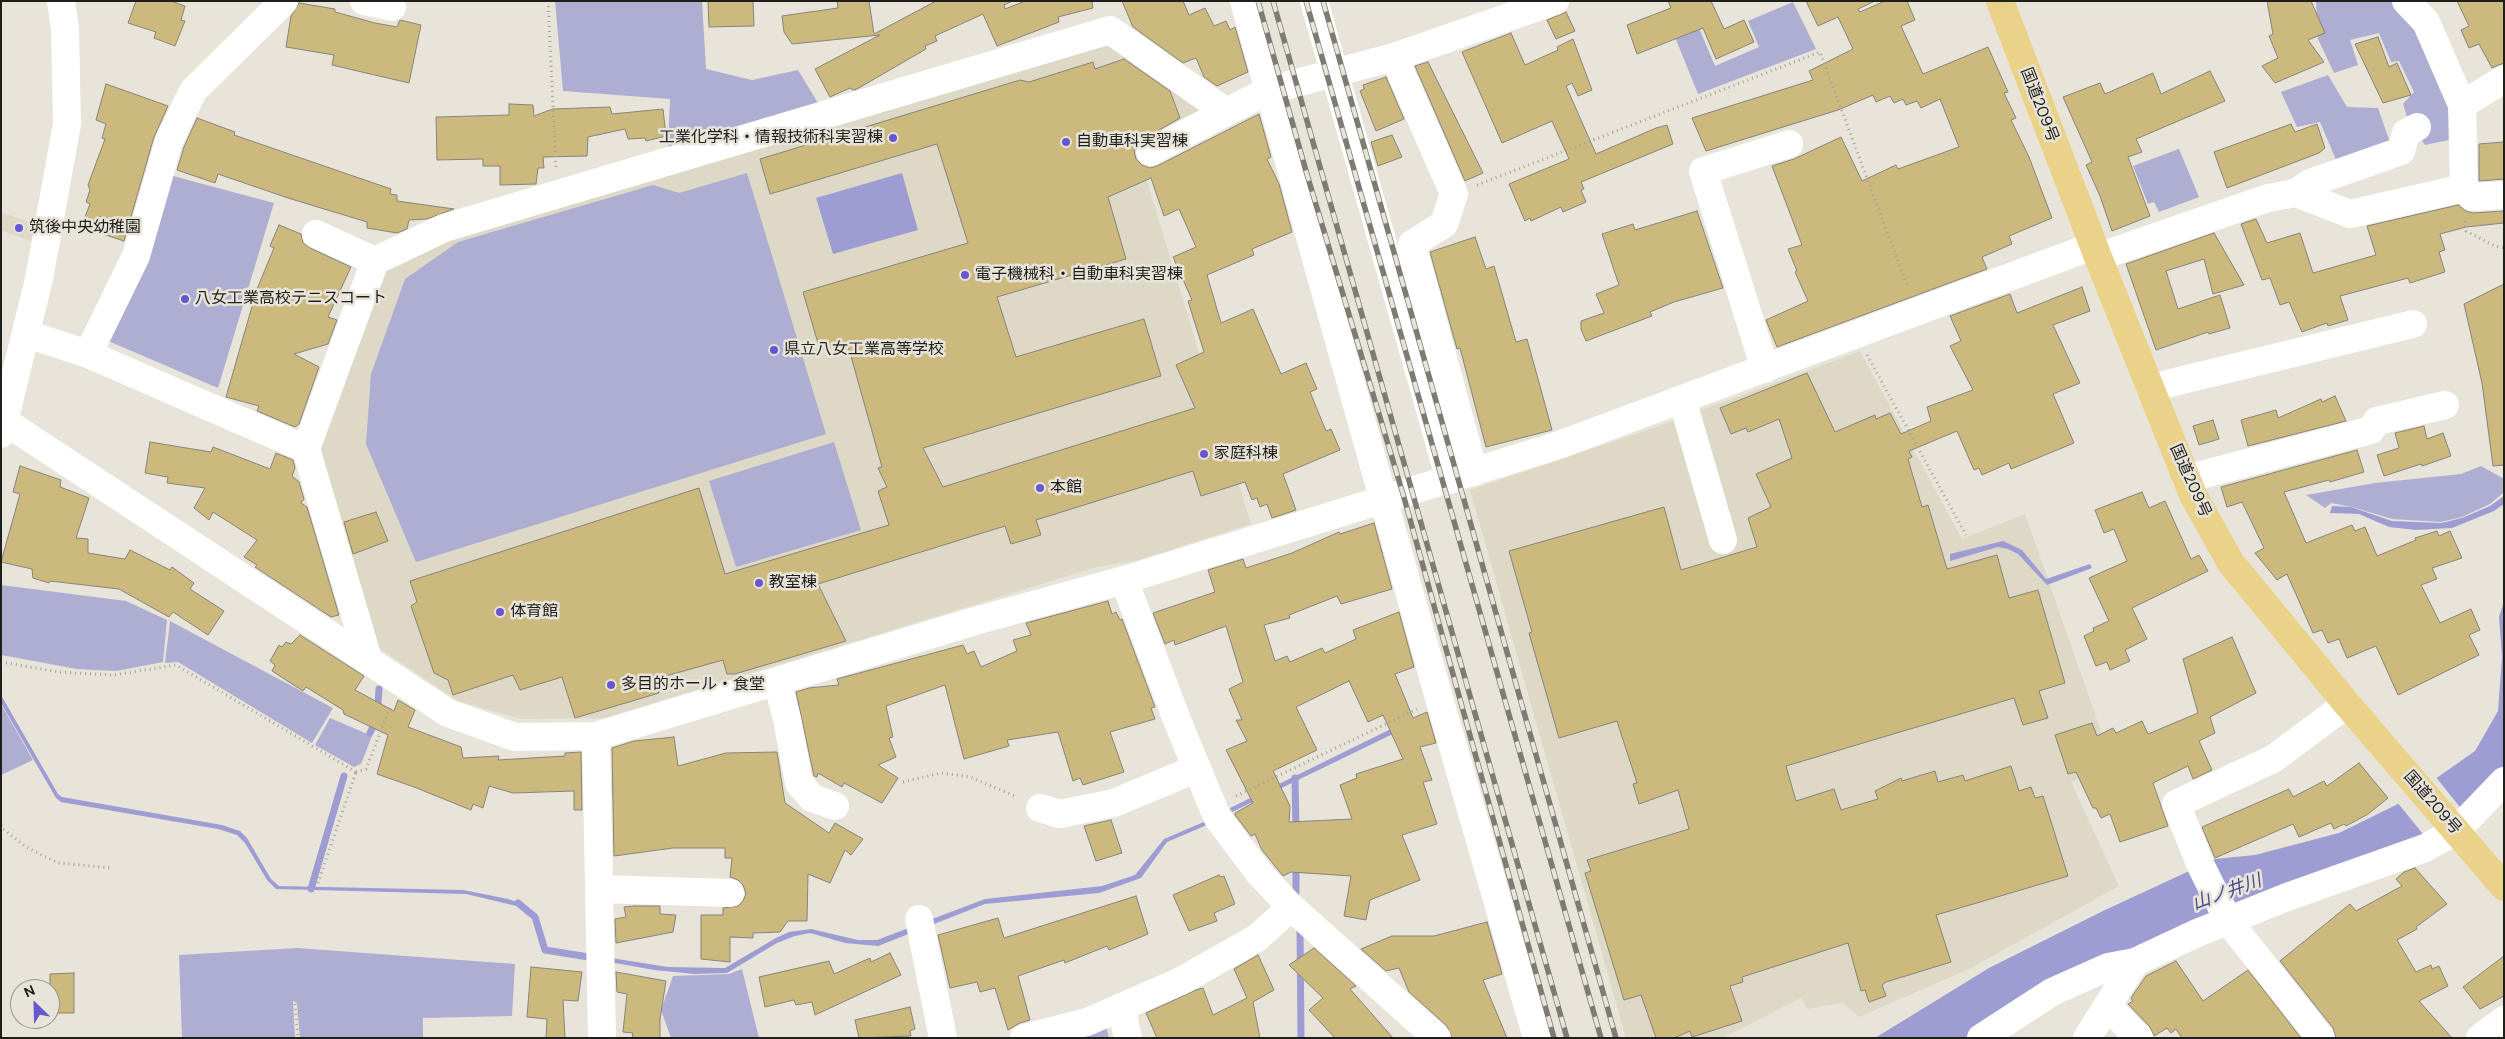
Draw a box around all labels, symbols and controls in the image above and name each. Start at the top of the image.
street label: 国道209号 [2016,65,2062,145]
place label: 工業化学科・情報技術科実習棟 [659,128,883,148]
marker: 工業化学科・情報技術科実習棟 [887,132,899,144]
place label: 自動車科実習棟 [1076,132,1188,152]
marker: 自動車科実習棟 [1060,136,1072,148]
place label: 筑後中央幼稚園 [29,218,141,238]
marker: 筑後中央幼稚園 [13,222,25,234]
place label: 電子機械科・自動車科実習棟 [975,265,1183,285]
marker: 電子機械科・自動車科実習棟 [959,269,971,281]
place label: 八女工業高校テニスコート [195,289,387,309]
marker: 八女工業高校テニスコート [179,293,191,305]
place label: 県立八女工業高等学校 [784,340,944,360]
marker: 県立八女工業高等学校 [768,344,780,356]
street label: 国道209号 [2165,441,2215,521]
place label: 家庭科棟 [1214,444,1278,464]
marker: 家庭科棟 [1198,448,1210,460]
place label: 本館 [1050,478,1082,498]
marker: 本館 [1034,482,1046,494]
place label: 教室棟 [769,573,817,593]
marker: 教室棟 [753,577,765,589]
place label: 体育館 [510,602,558,622]
marker: 体育館 [494,606,506,618]
place label: 多目的ホール・食堂 [621,675,765,695]
marker: 多目的ホール・食堂 [605,679,617,691]
street label: 国道209号 [2399,767,2465,839]
water label: 山ノ井川 [2189,871,2265,915]
north arrow [10,979,60,1029]
text: N [21,981,38,1002]

